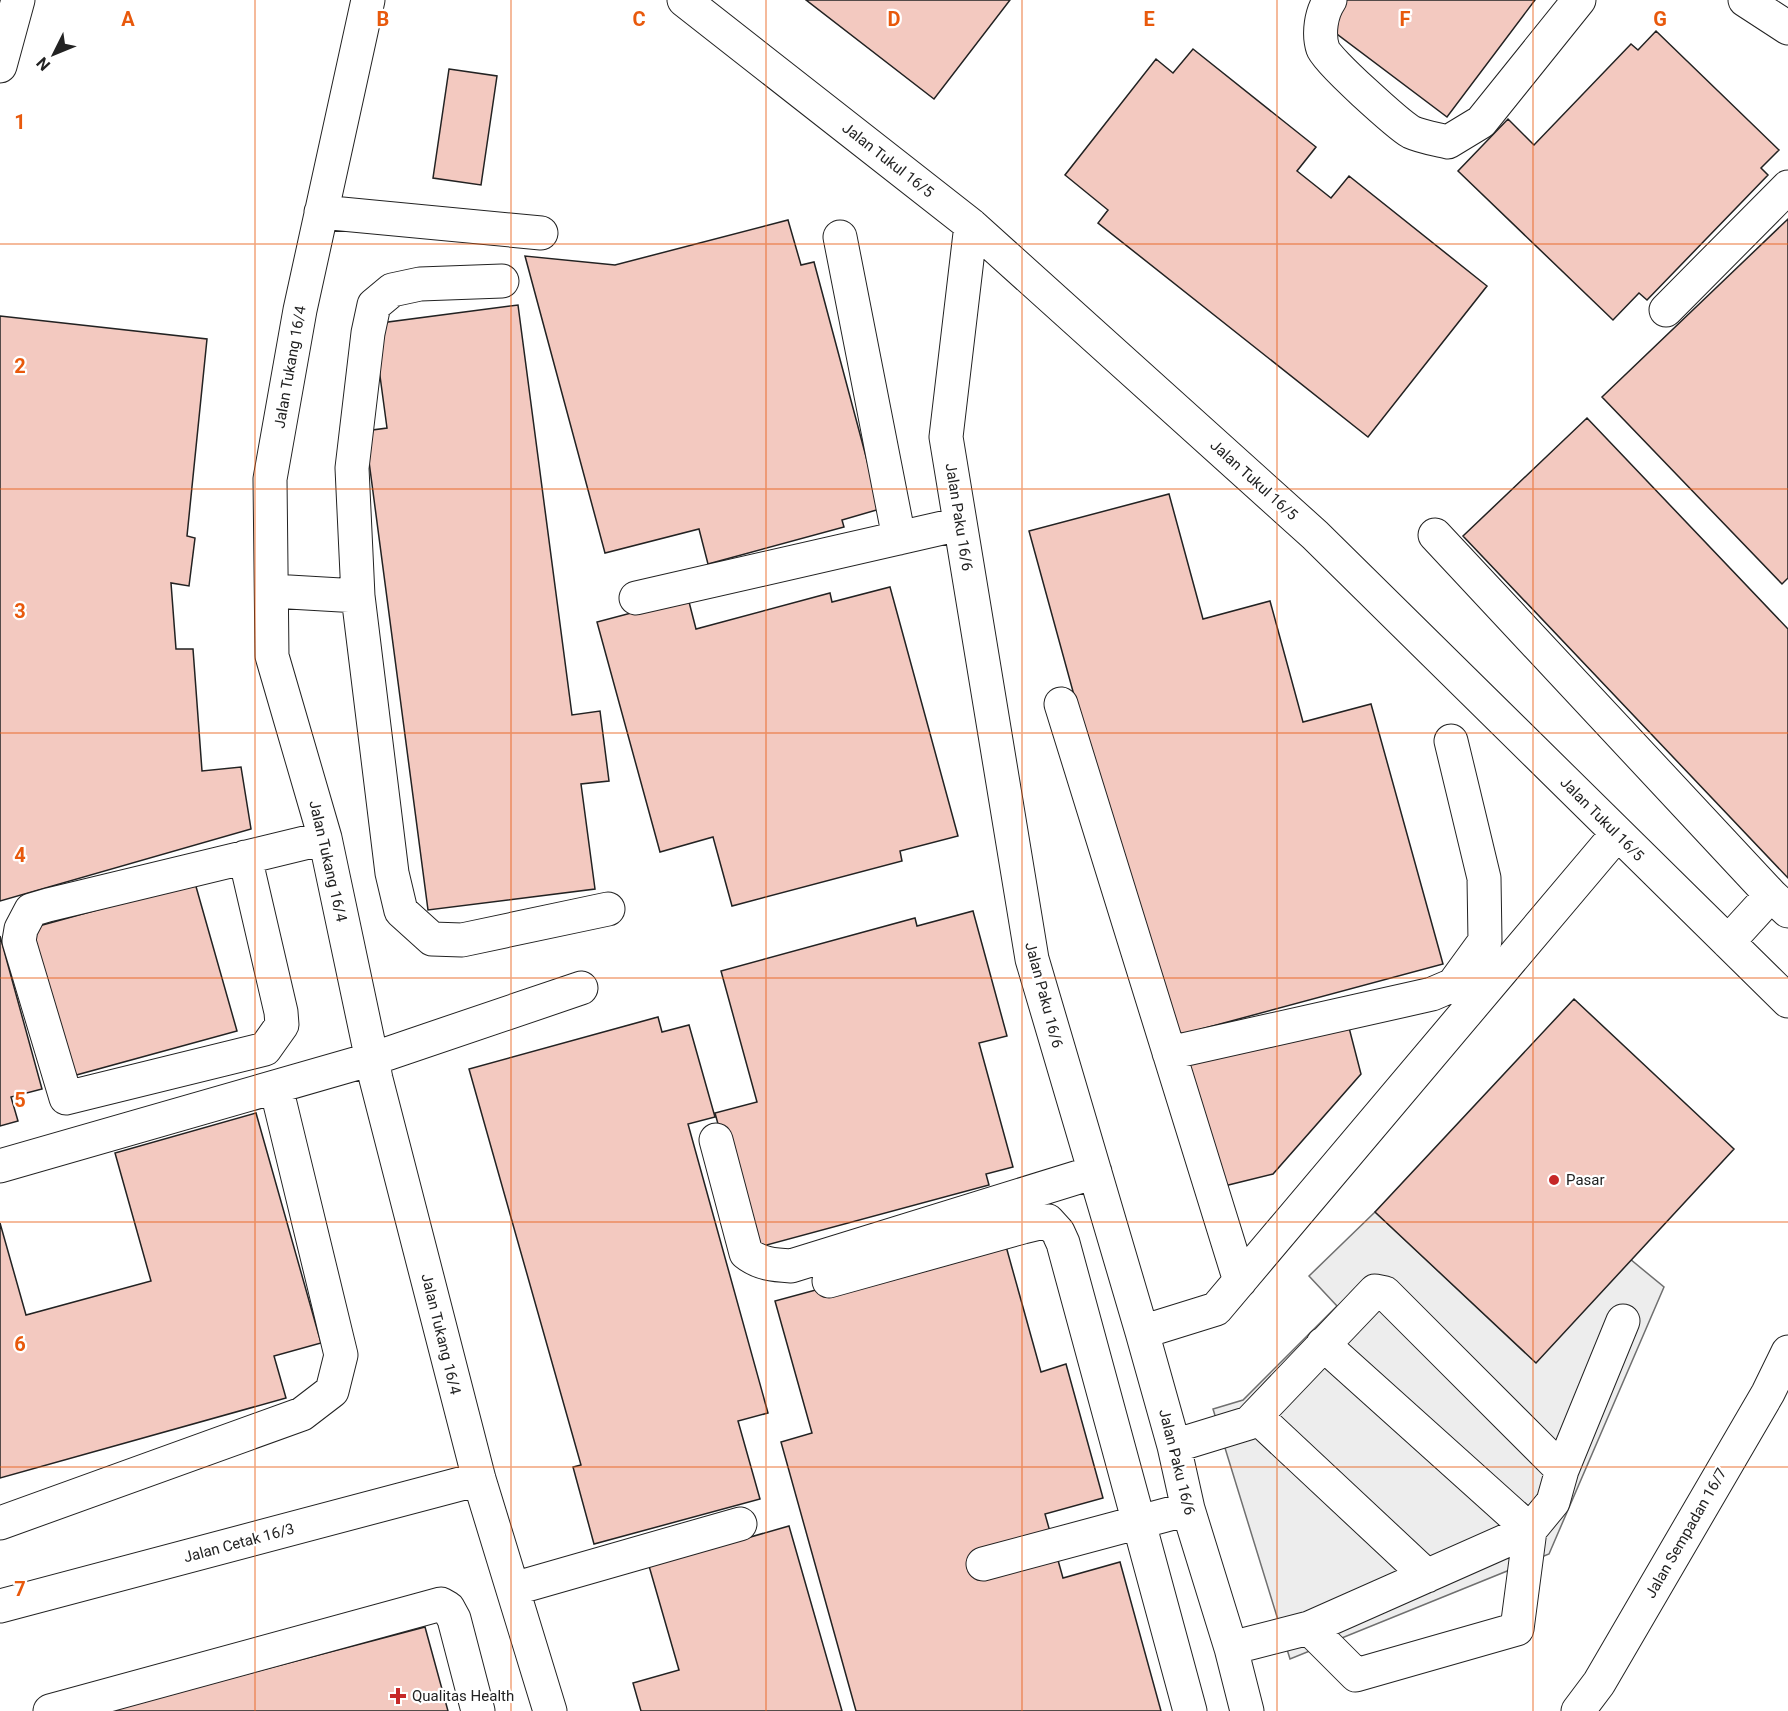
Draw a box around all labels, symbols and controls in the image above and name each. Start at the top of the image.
text: A [121,7,135,31]
text: B [377,7,389,31]
text: C [632,7,646,31]
text: D [888,7,901,31]
text: E [1143,7,1155,31]
text: F [1400,7,1411,31]
text: G [1653,7,1667,31]
north arrow [24,24,84,84]
text: N [33,53,54,74]
text: 1 [14,110,26,134]
street label: Jalan Tukul 16/5 [839,119,937,201]
street label: Jalan Tukang 16/4 [270,304,310,430]
text: 2 [14,354,26,378]
street label: Jalan Tukul 16/5 [1207,436,1301,524]
street label: Jalan Paku 16/6 [942,462,976,572]
text: 3 [14,599,26,623]
street label: Jalan Tukul 16/5 [1556,773,1648,865]
street label: Jalan Tukang 16/4 [305,798,351,924]
text: 4 [14,843,26,867]
street label: Jalan Paku 16/6 [1021,940,1067,1050]
text: 5 [14,1088,26,1112]
place label: Pasar [1566,1171,1605,1189]
marker: Pasar [1547,1173,1561,1187]
street label: Jalan Tukang 16/4 [417,1272,465,1397]
text: 6 [14,1332,26,1356]
street label: Jalan Paku 16/6 [1155,1407,1199,1517]
street label: Jalan Sempadan 16/7 [1641,1465,1731,1601]
street label: Jalan Cetak 16/3 [182,1520,296,1566]
text: 7 [14,1577,26,1601]
marker: Qualitas Health [389,1687,407,1705]
place label: Qualitas Health [412,1687,514,1705]

